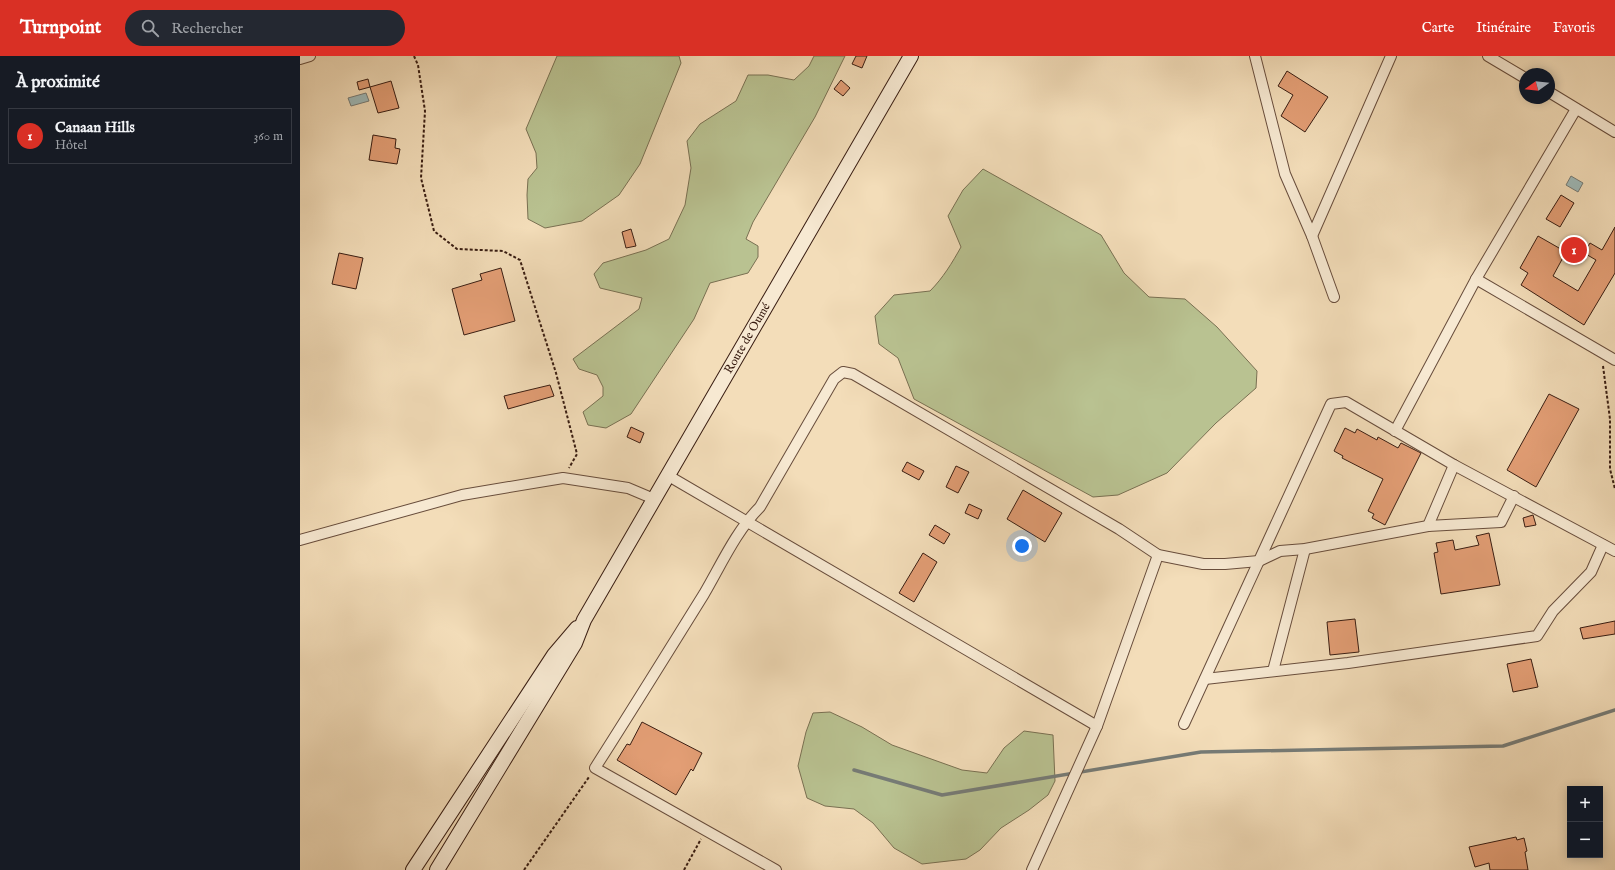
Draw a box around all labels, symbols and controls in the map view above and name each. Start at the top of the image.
search box [125,10,405,46]
text: Turnpoint [20,16,101,40]
icon: search [139,17,161,39]
text: Rechercher [171,19,243,38]
text: Carte [1422,19,1454,37]
text: Itinéraire [1476,19,1531,37]
text: Favoris [1553,19,1595,37]
north arrow [1519,68,1555,104]
text: À proximité [16,72,100,93]
text: Canaan Hills [55,118,135,137]
text: 1 [28,128,32,145]
text: 360 m [253,128,283,145]
text: Hôtel [55,137,87,154]
pin: 1 [1561,235,1587,265]
street label: Route de Oumé [721,300,774,376]
your location [1012,536,1032,556]
map controls [1567,786,1603,858]
button: + [1567,786,1603,822]
button: − [1567,822,1603,858]

